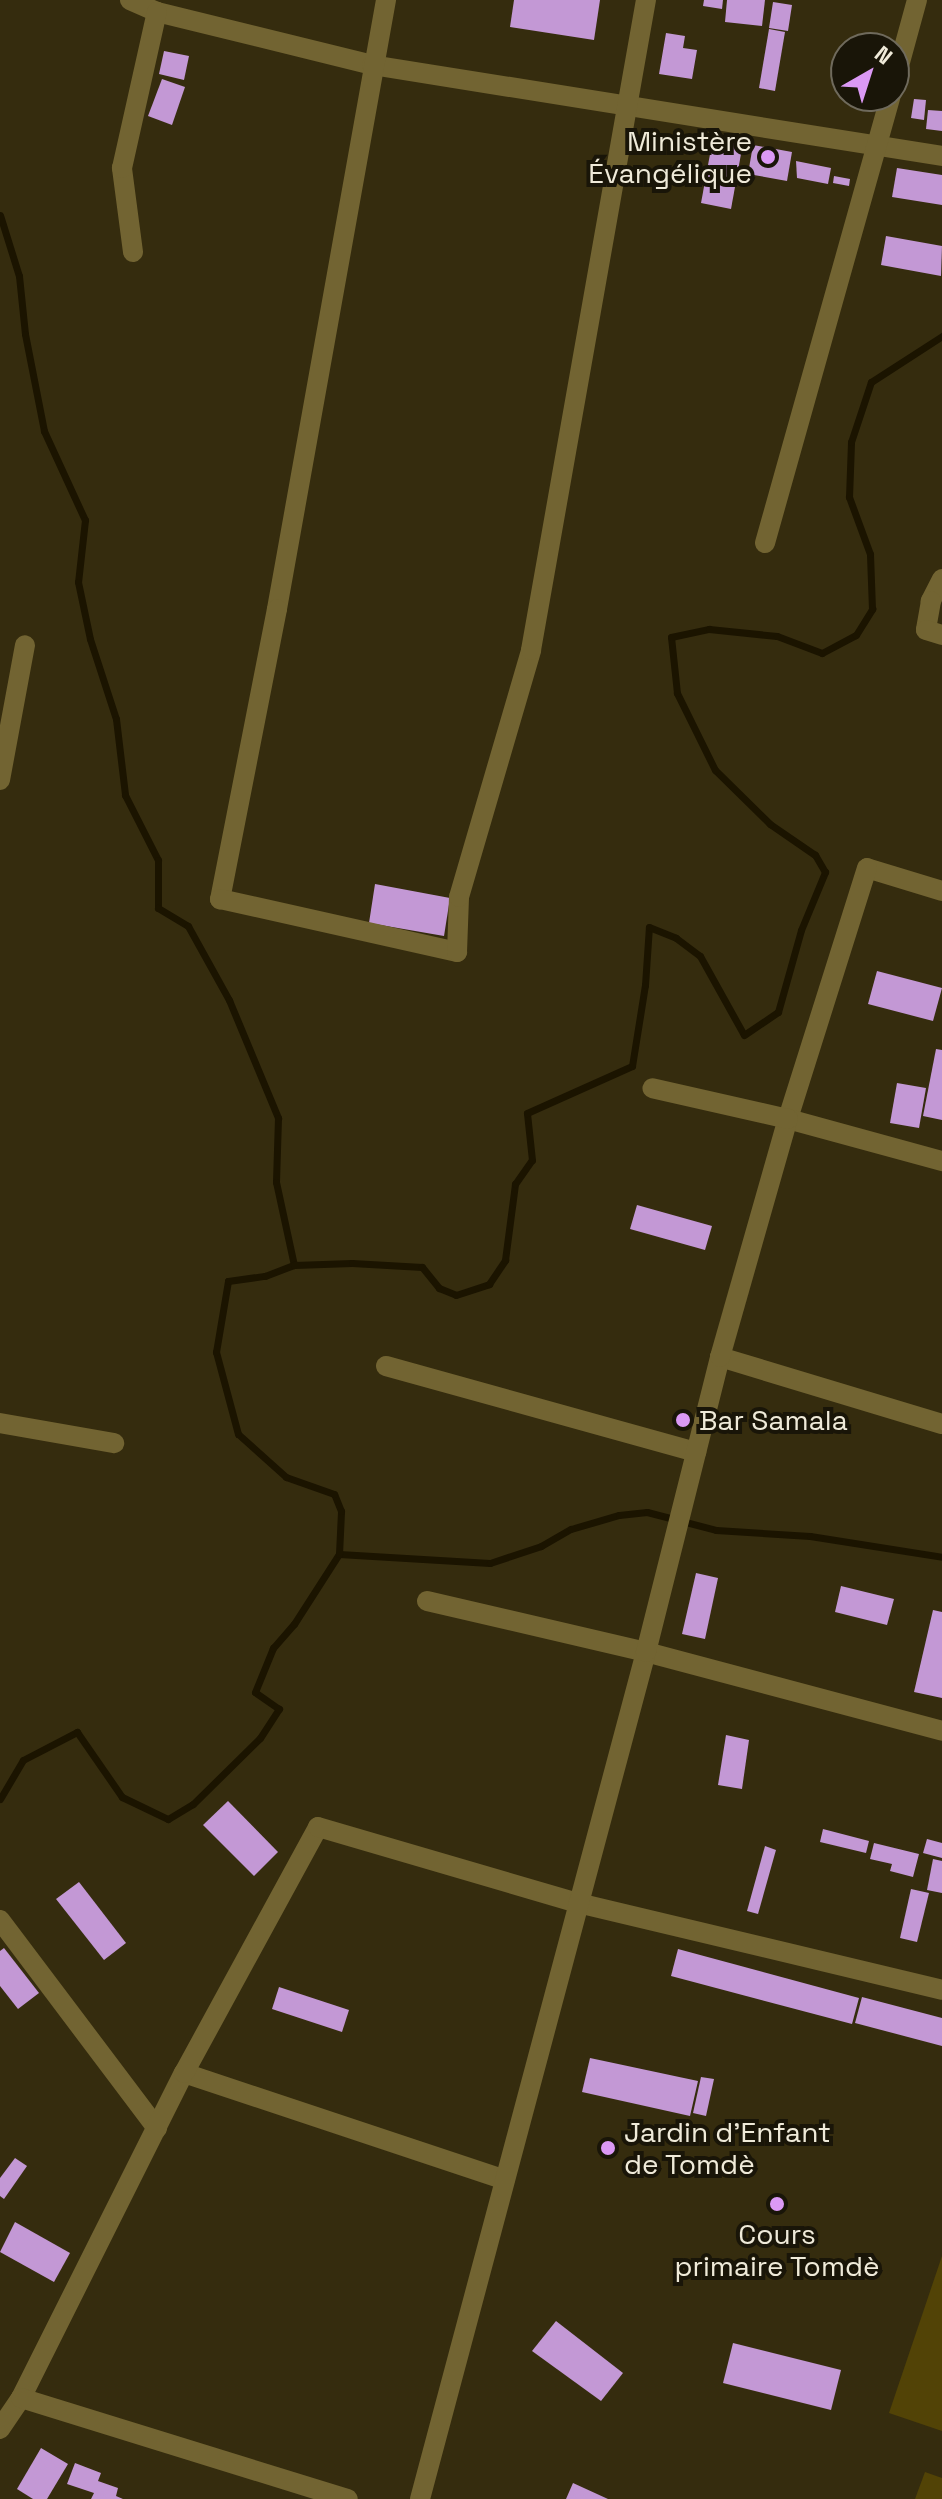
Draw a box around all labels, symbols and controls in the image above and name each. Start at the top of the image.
north arrow [830,32,910,112]
text: N [869,39,898,70]
place label: Ministère Évangélique [588,124,752,190]
marker: Ministère Évangélique [759,148,777,166]
place label: Bar Samala [699,1403,848,1437]
marker: Bar Samala [674,1411,692,1429]
place label: Jardin d'Enfant de Tomdè [624,2115,831,2181]
marker: Jardin d'Enfant de Tomdè [599,2139,617,2157]
marker: Cours primaire Tomdè [768,2195,786,2213]
place label: Cours primaire Tomdè [674,2217,880,2283]

